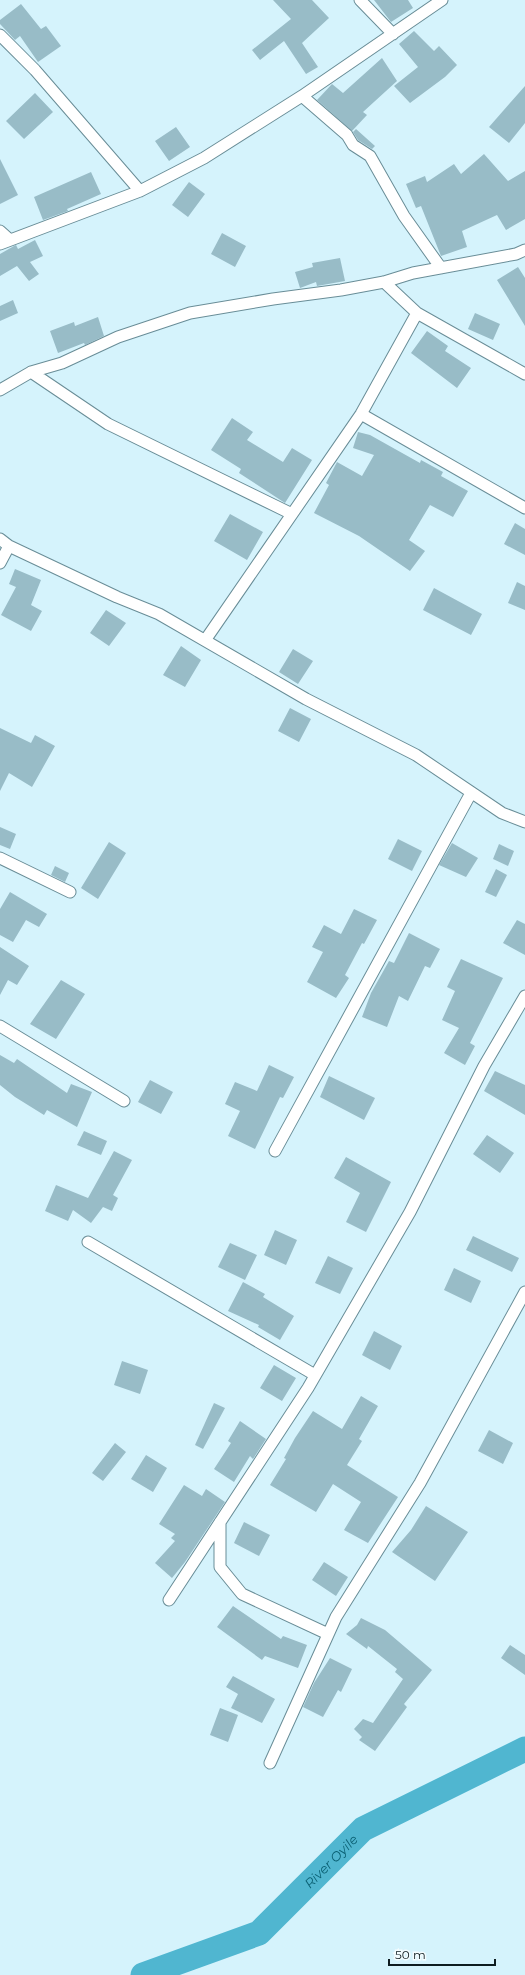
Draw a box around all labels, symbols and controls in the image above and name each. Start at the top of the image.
water label: River Oyile [301,1831,361,1891]
scale bar [389,1941,495,1967]
text: 50 m [395,1947,426,1962]

